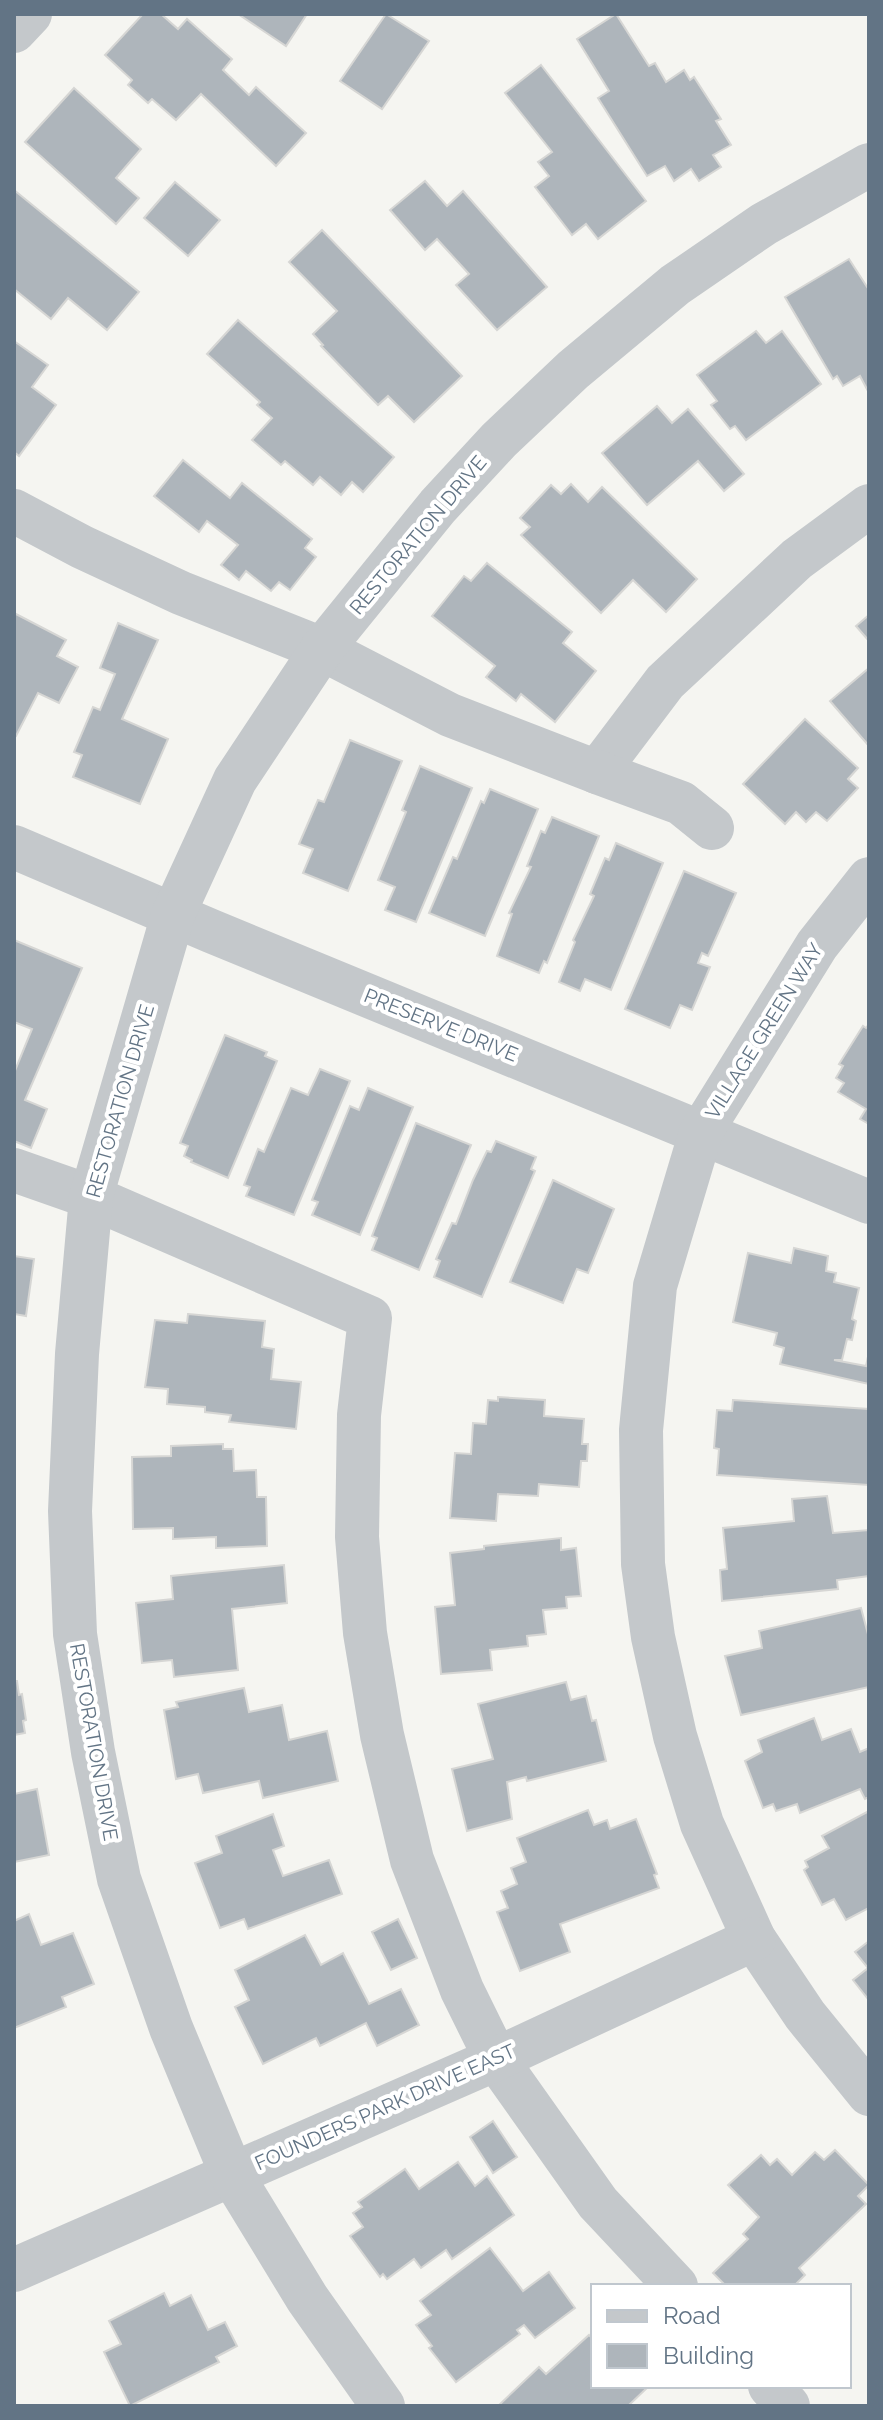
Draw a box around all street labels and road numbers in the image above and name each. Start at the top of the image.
street label: RESTORATION DRIVE [345,451,491,619]
street label: VILLAGE GREEN WAY [700,939,828,1123]
street label: PRESERVE DRIVE [361,983,521,1067]
street label: RESTORATION DRIVE [81,1002,159,1200]
street label: RESTORATION DRIVE [65,1641,123,1843]
street label: FOUNDERS PARK DRIVE EAST [251,2039,519,2175]

